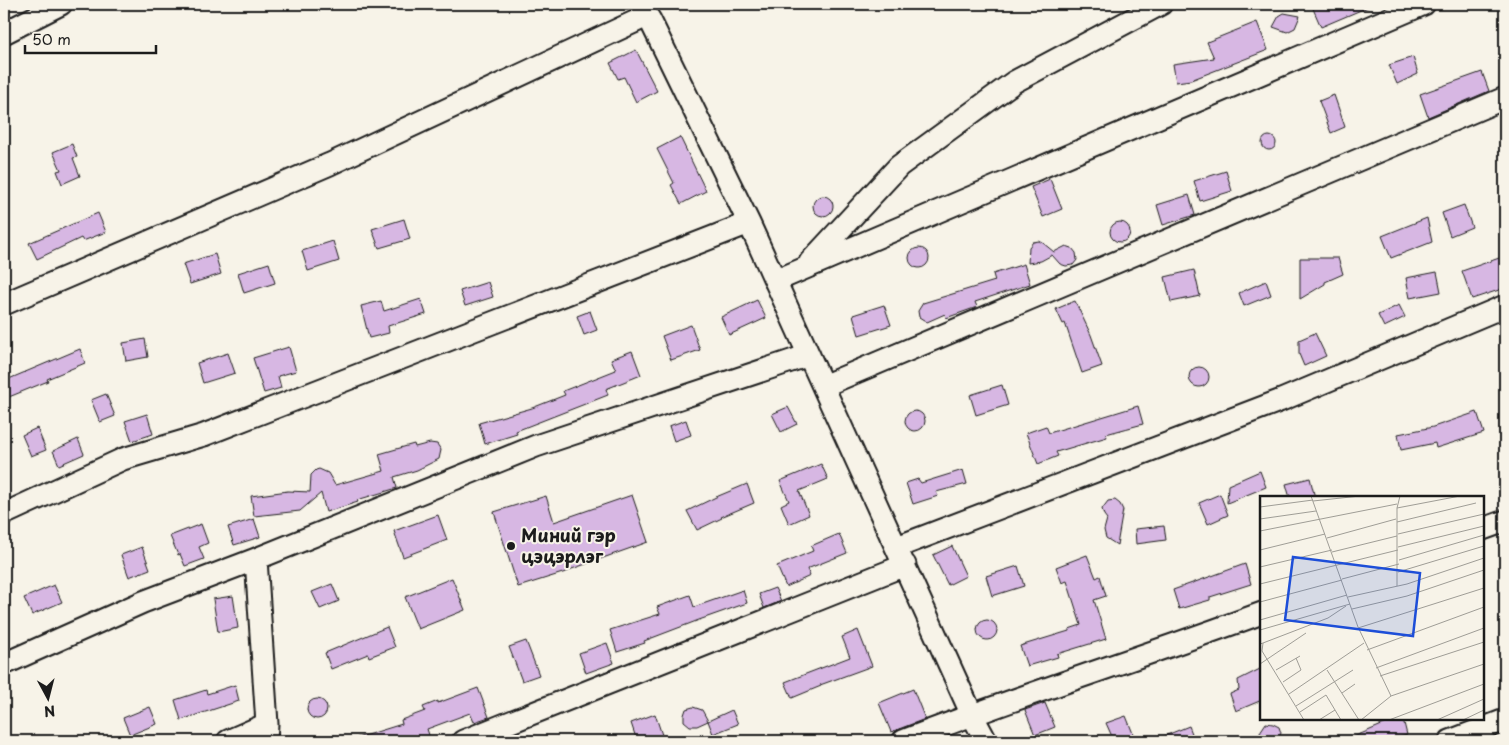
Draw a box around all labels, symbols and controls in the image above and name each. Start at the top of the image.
scale bar [25,22,156,54]
text: 50 m [32,27,71,50]
inset map [1260,496,1484,720]
place label: Миний гэр цэцэрлэг [521,521,616,569]
marker: Миний гэр цэцэрлэг [505,540,517,552]
north arrow [22,672,72,722]
text: N [43,700,56,722]

